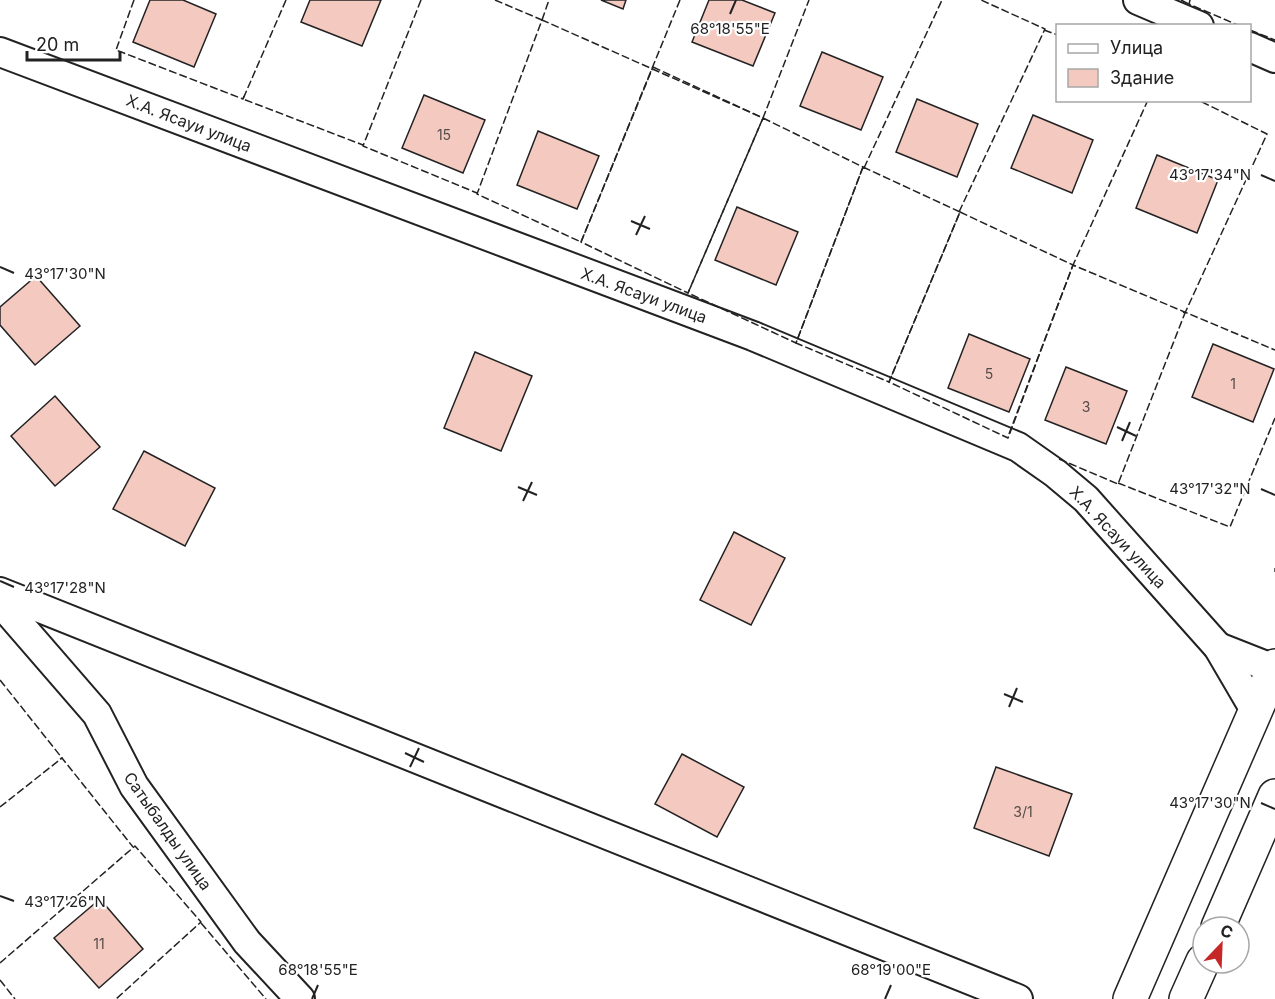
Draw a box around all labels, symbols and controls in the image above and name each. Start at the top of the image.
text: 68°18'55"E [690,19,770,38]
scale bar [27,24,120,62]
legend [1056,24,1251,102]
text: 20 m [36,34,79,55]
text: Улица [1110,37,1163,58]
text: Здание [1110,67,1174,88]
street label: Х.А. Ясауи улица [124,90,254,156]
house number: 15 [437,126,451,143]
text: 43°17'34"N [1169,165,1251,184]
street label: Х.А. Ясауи улица [578,263,710,327]
text: 43°17'30"N [24,264,106,283]
house number: 5 [985,365,993,382]
house number: 1 [1230,375,1236,392]
house number: 3 [1082,398,1090,415]
text: 43°17'32"N [1169,479,1251,498]
street label: Х.А. Ясауи улица [1066,482,1170,592]
text: 43°17'28"N [24,578,106,597]
street label: Сатыбалды улица [120,768,216,894]
text: 43°17'30"N [1169,793,1251,812]
house number: 3/1 [1013,803,1033,820]
text: 43°17'26"N [24,892,106,911]
north arrow [1191,915,1251,975]
text: С [1218,920,1236,943]
house number: 11 [93,935,105,952]
text: 68°18'55"E [278,960,358,979]
text: 68°19'00"E [851,960,931,979]

